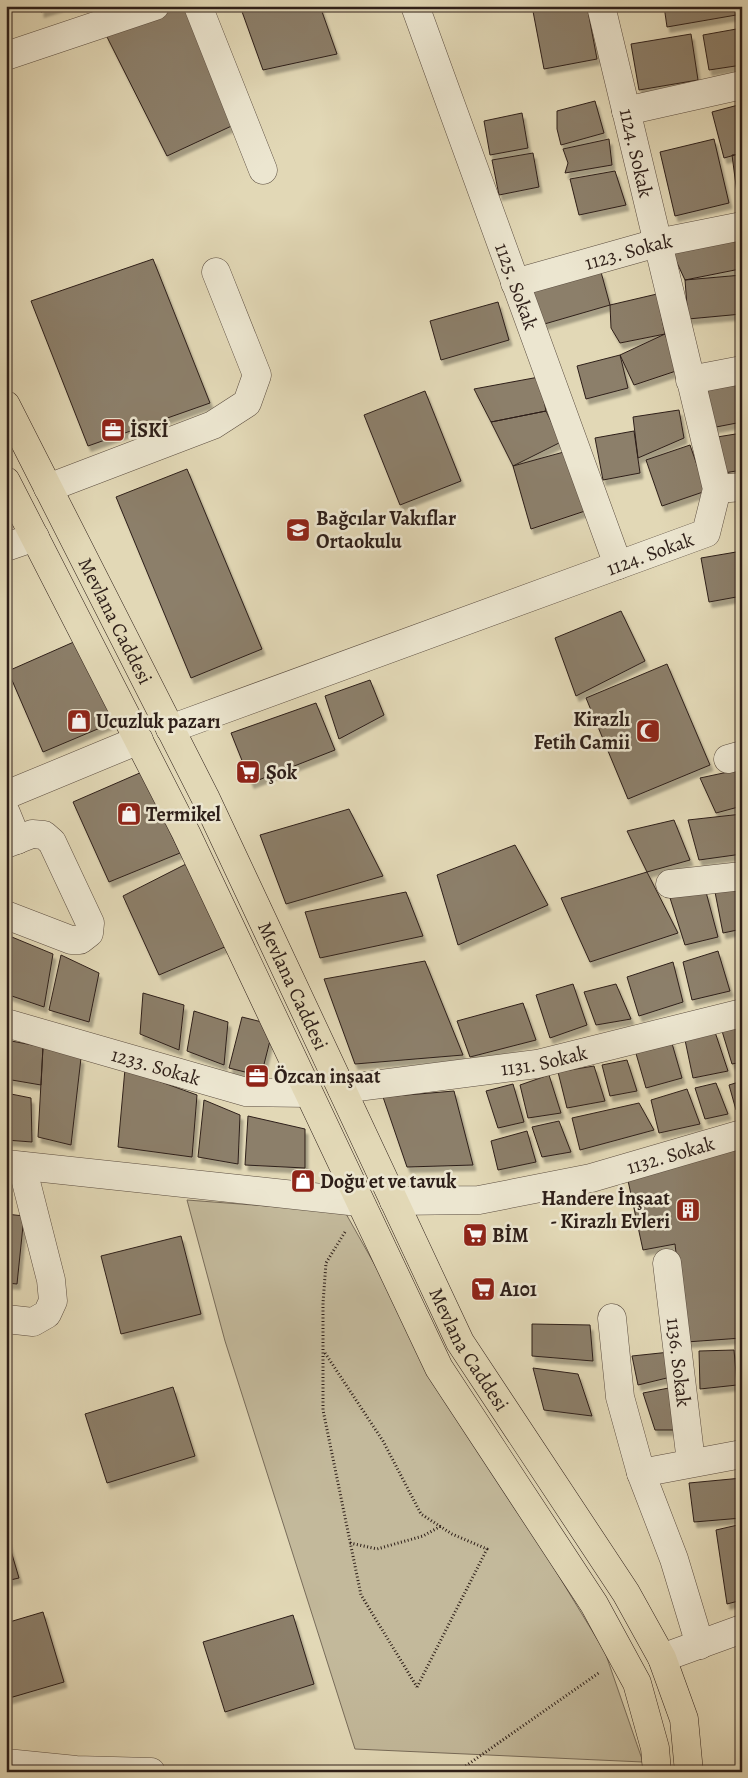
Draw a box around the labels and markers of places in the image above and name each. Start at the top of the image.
office icon: İSKİ [100,417,126,443]
place label: İSKİ [130,417,169,444]
place label: Bağcılar Vakıflar Ortaokulu [316,505,456,555]
school or university icon: Bağcılar Vakıflar Ortaokulu [285,517,311,543]
place label: Kirazlı Fetih Camii [534,706,630,756]
shop icon: Ucuzluk pazarı [66,708,92,734]
place label: Ucuzluk pazarı [96,708,221,735]
mosque icon: Kirazlı Fetih Camii [635,718,661,744]
supermarket icon: Şok [235,759,261,785]
place label: Şok [266,759,298,786]
shop icon: Termikel [116,801,142,827]
place label: Termikel [146,801,222,828]
office icon: Özcan inşaat [244,1063,270,1089]
place label: Özcan inşaat [274,1063,381,1090]
shop icon: Doğu et ve tavuk [290,1168,316,1194]
place label: Doğu et ve tavuk [320,1168,457,1195]
place label: Handere İnşaat - Kirazlı Evleri [541,1185,670,1235]
building icon: Handere İnşaat - Kirazlı Evleri [675,1197,701,1223]
supermarket icon: BİM [462,1222,488,1248]
place label: BİM [492,1222,529,1249]
supermarket icon: A101 [470,1276,496,1302]
place label: A101 [499,1276,537,1303]

